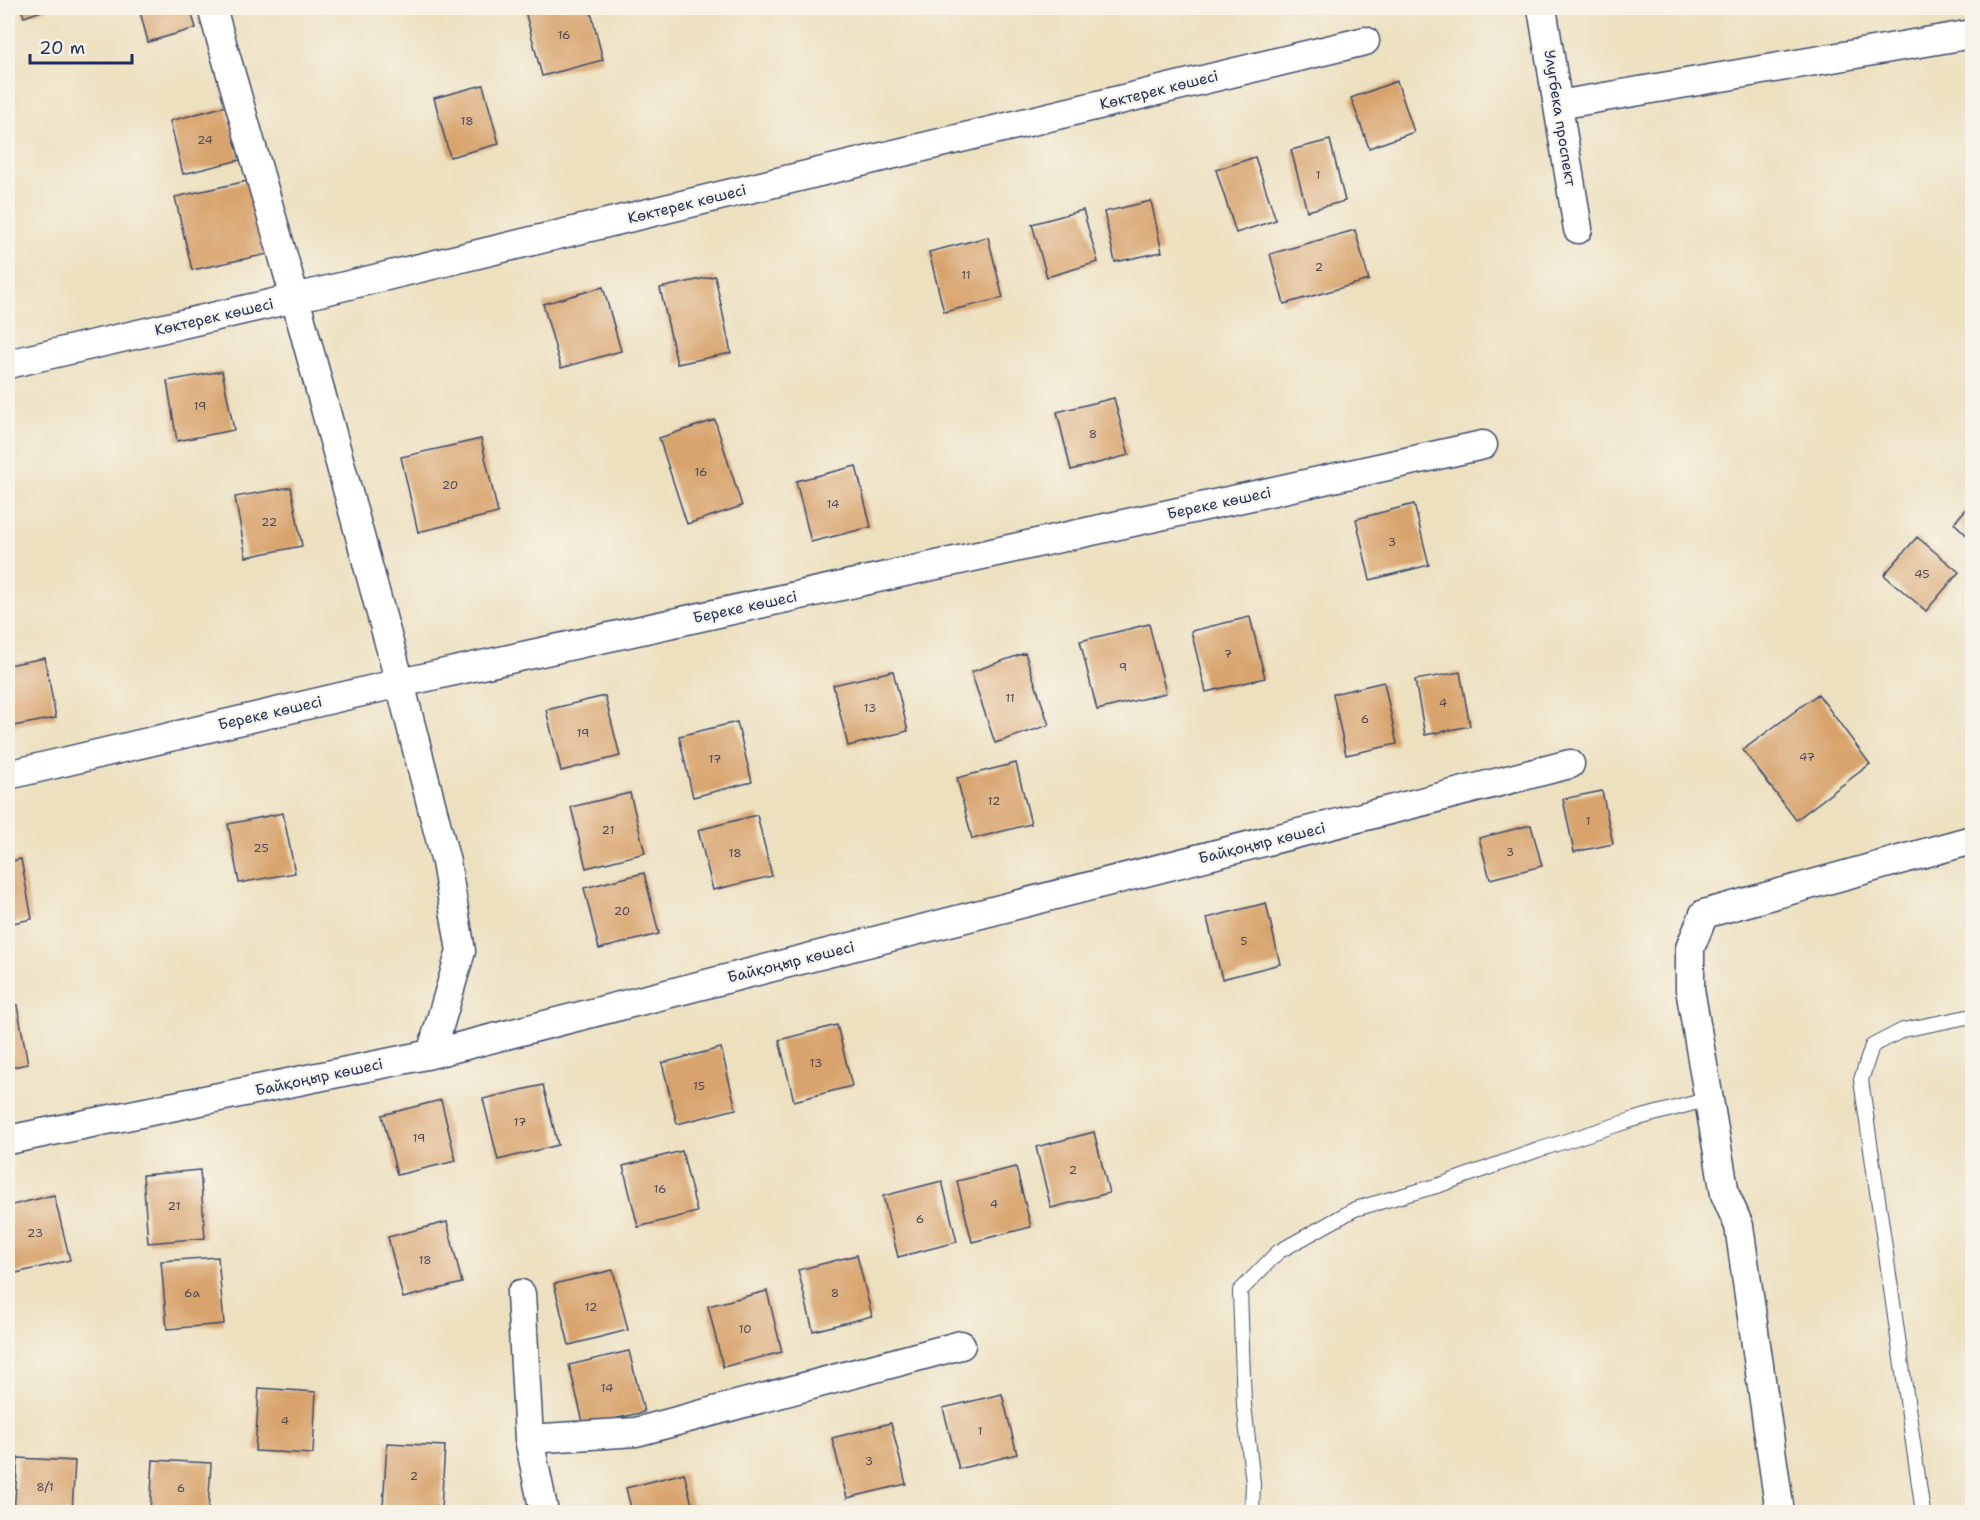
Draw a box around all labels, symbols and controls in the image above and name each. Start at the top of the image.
scale bar [30,27,132,65]
house number: 16 [557,27,571,43]
text: 20 m [39,36,85,60]
street label: Улугбека проспект [1539,48,1581,188]
street label: Көктерек көшесі [1098,66,1220,114]
house number: 18 [460,113,474,129]
house number: 24 [197,132,213,148]
house number: 1 [1315,167,1321,183]
street label: Көктерек көшесі [626,180,748,228]
house number: 2 [1315,259,1323,275]
house number: 11 [961,267,971,283]
street label: Көктерек көшесі [153,294,275,340]
house number: 19 [194,398,206,414]
house number: 8 [1089,426,1097,442]
house number: 16 [694,464,708,480]
house number: 20 [442,477,458,493]
street label: Береке көшесі [1165,482,1273,524]
house number: 14 [827,496,839,512]
house number: 22 [261,514,277,530]
house number: 3 [1388,534,1396,550]
house number: 45 [1914,566,1930,582]
street label: Береке көшесі [691,586,799,628]
house number: 7 [1224,646,1232,662]
house number: 9 [1119,659,1127,675]
house number: 11 [1005,690,1015,706]
street label: Береке көшесі [216,691,324,735]
house number: 4 [1439,695,1447,711]
house number: 13 [864,700,876,716]
house number: 6 [1361,711,1369,727]
house number: 19 [577,725,589,741]
house number: 47 [1799,749,1815,765]
house number: 17 [709,751,721,767]
house number: 12 [988,793,1000,809]
house number: 1 [1585,813,1591,829]
street label: Байқоңыр көшесі [1196,818,1328,868]
house number: 21 [602,822,614,838]
house number: 25 [253,840,269,856]
house number: 3 [1506,844,1514,860]
house number: 18 [728,845,742,861]
house number: 20 [614,903,630,919]
house number: 5 [1240,933,1248,949]
street label: Байқоңыр көшесі [725,937,857,987]
street label: Байқоңыр көшесі [253,1054,385,1100]
house number: 13 [810,1055,822,1071]
house number: 15 [693,1078,705,1094]
house number: 17 [514,1114,526,1130]
house number: 19 [413,1130,425,1146]
house number: 2 [1069,1162,1077,1178]
house number: 16 [653,1181,667,1197]
house number: 4 [990,1196,998,1212]
house number: 21 [168,1198,180,1214]
house number: 6 [916,1211,924,1227]
house number: 23 [27,1225,43,1241]
house number: 18 [418,1252,432,1268]
house number: 6а [184,1285,200,1301]
house number: 8 [831,1285,839,1301]
house number: 12 [585,1299,597,1315]
house number: 10 [738,1321,752,1337]
house number: 14 [601,1380,613,1396]
house number: 4 [281,1413,289,1429]
house number: 1 [977,1423,983,1439]
house number: 3 [865,1453,873,1469]
house number: 2 [410,1468,418,1484]
house number: 8/1 [36,1479,54,1495]
house number: 6 [177,1480,185,1496]

